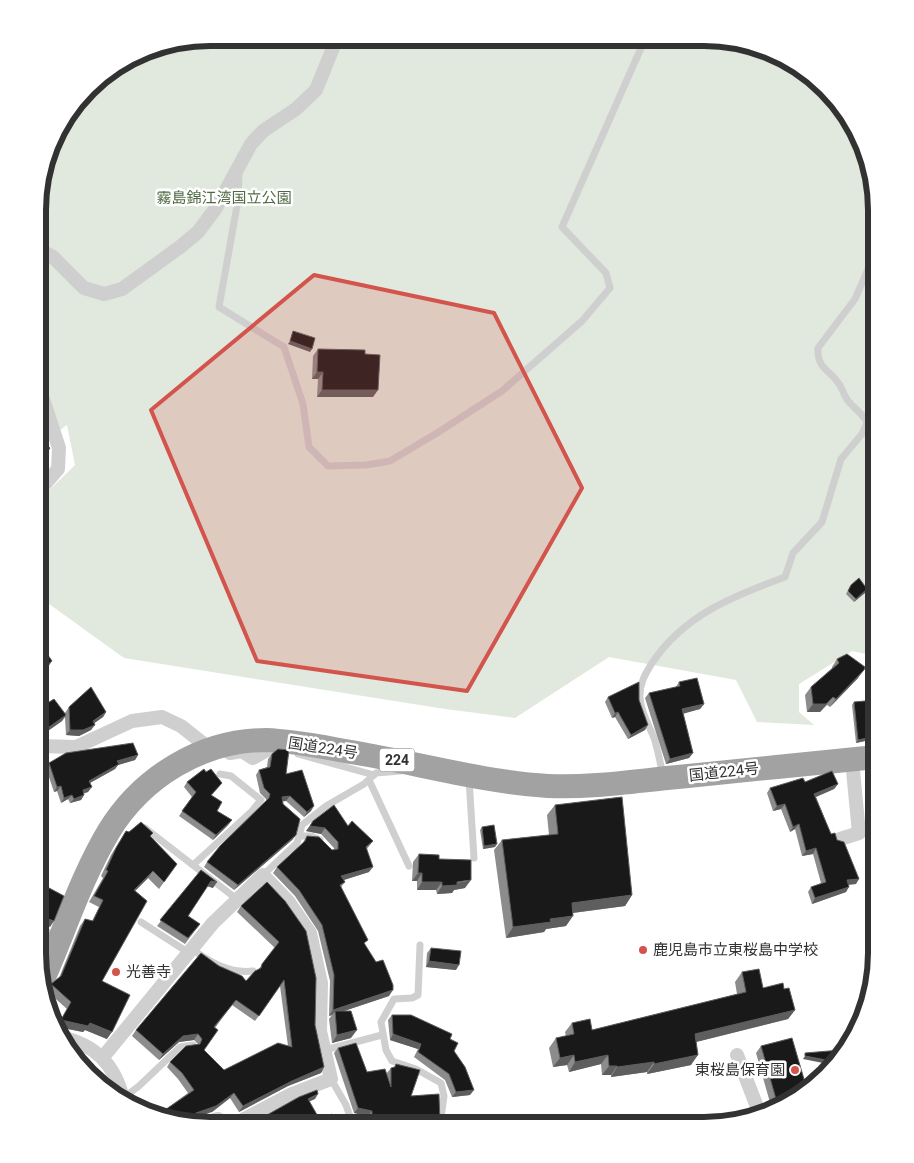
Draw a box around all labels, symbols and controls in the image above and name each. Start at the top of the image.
park label: 霧島錦江湾国立公園 [156,189,292,207]
street label: 国道224号 [287,734,359,762]
road number: 224 [380,748,414,772]
street label: 国道224号 [688,759,760,785]
place label: 鹿児島市立東桜島中学校 [653,941,818,959]
marker: 鹿児島市立東桜島中学校 [637,944,649,956]
place label: 光善寺 [126,963,171,981]
marker: 光善寺 [110,966,122,978]
place label: 東桜島保育園 [695,1061,785,1079]
marker: 東桜島保育園 [789,1064,801,1076]

